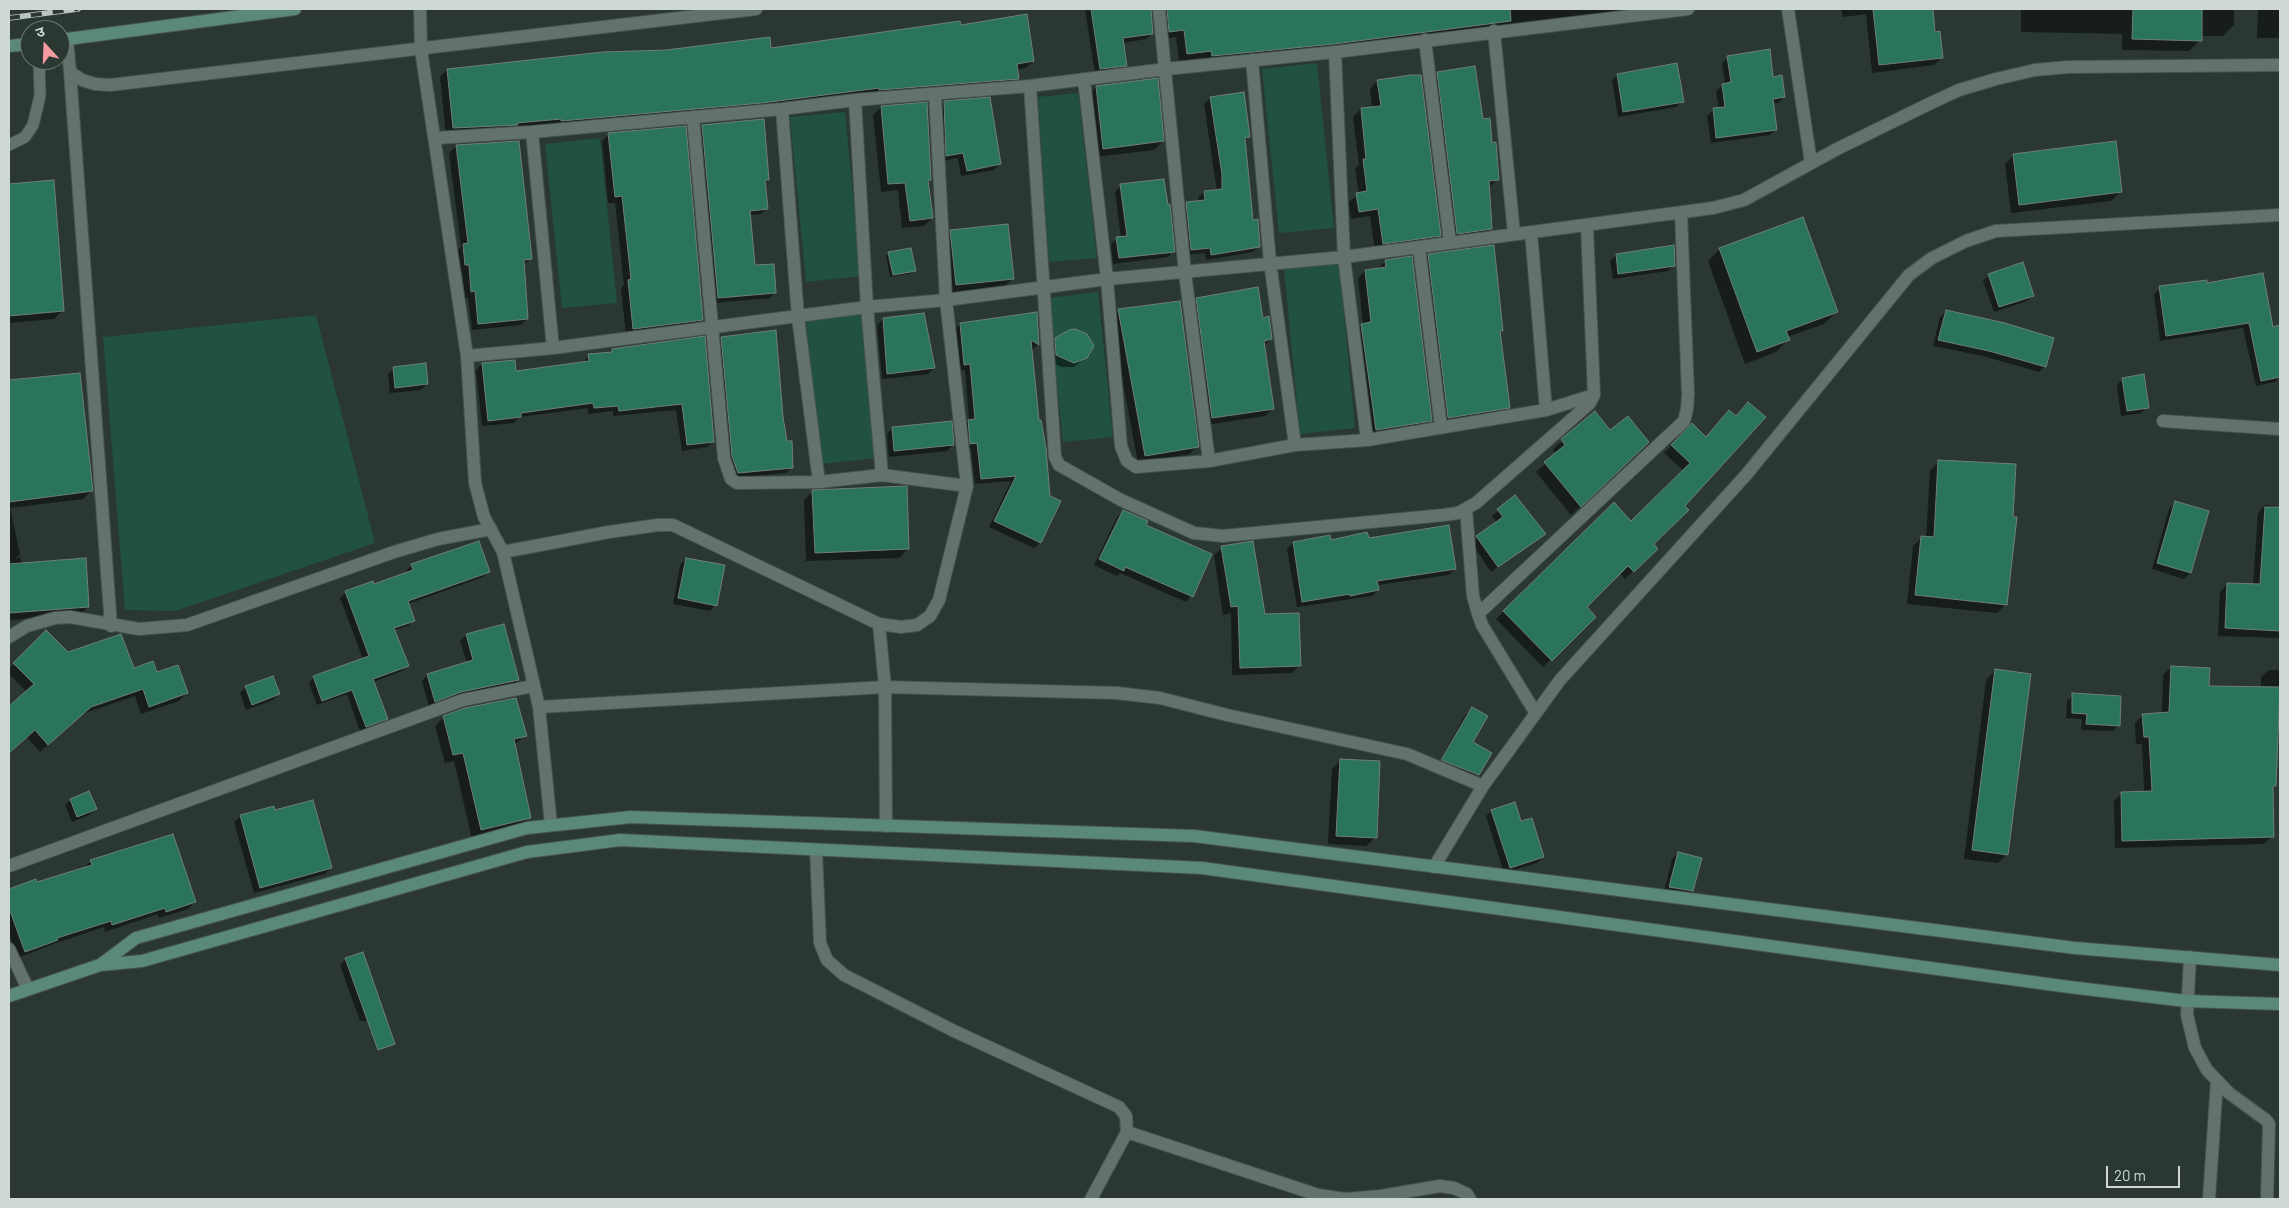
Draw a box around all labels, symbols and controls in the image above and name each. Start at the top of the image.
north arrow [20,20,70,70]
text: उ [33,22,47,41]
scale bar [2109,1156,2183,1188]
text: 20 m [2114,1166,2146,1184]

